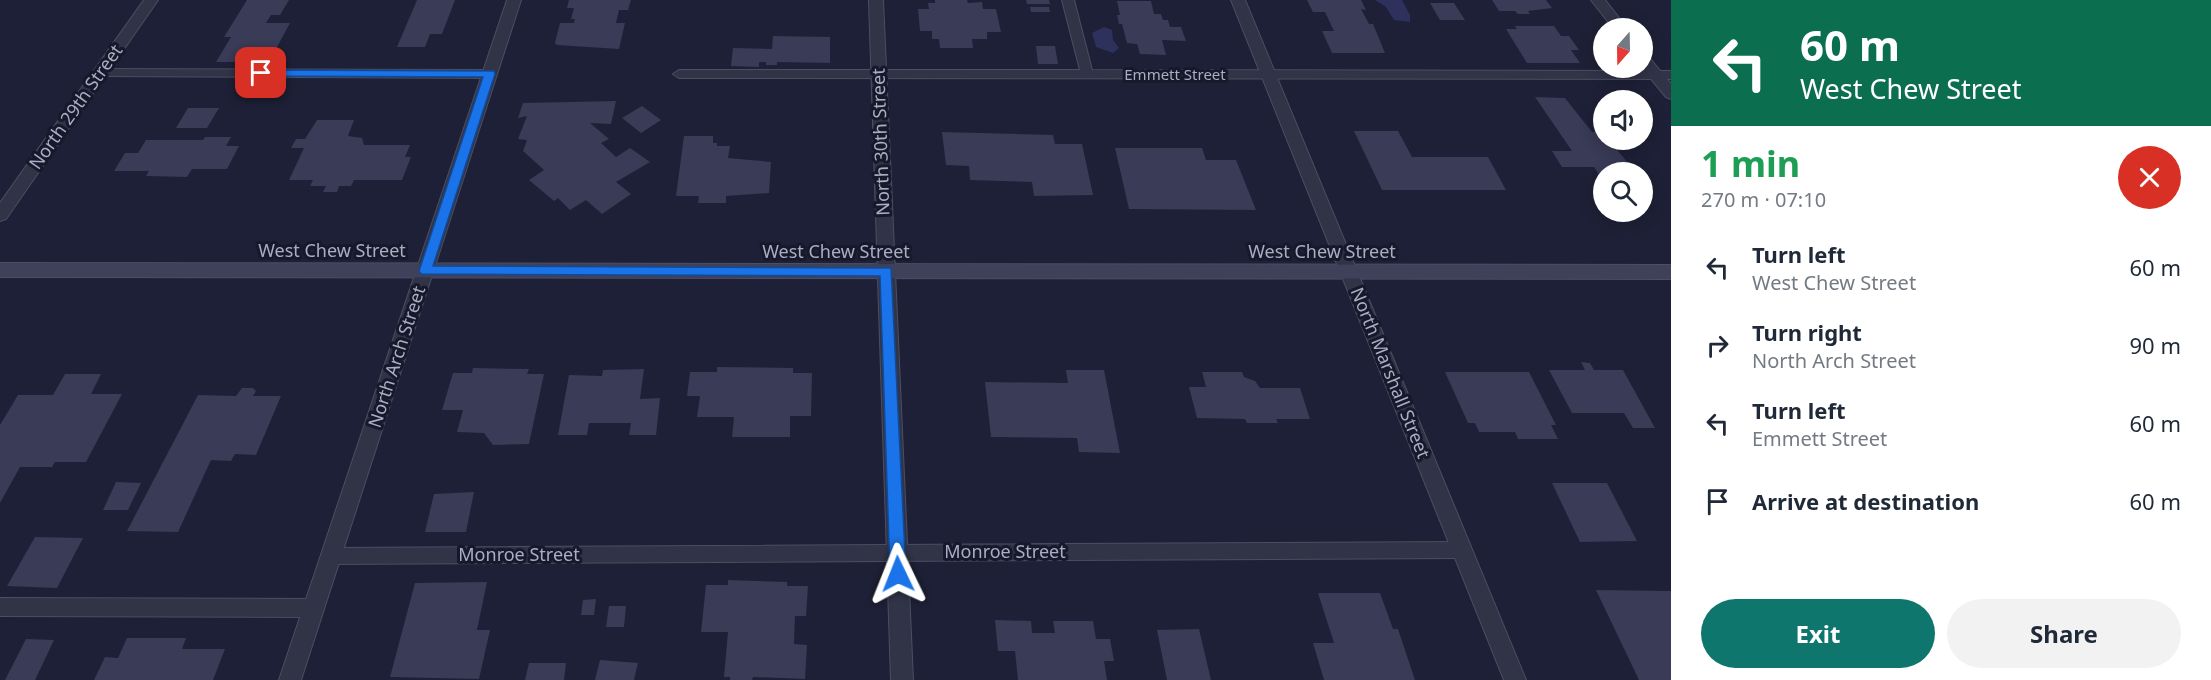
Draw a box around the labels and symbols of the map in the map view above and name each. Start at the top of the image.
north arrow [1593,18,1653,78]
street label: North 29th Street [23,39,128,174]
pin [235,47,286,98]
street label: Emmett Street [1124,64,1226,84]
street label: North 30th Street [865,67,895,216]
street label: West Chew Street [258,238,406,262]
street label: West Chew Street [762,239,910,263]
street label: West Chew Street [1248,239,1396,263]
street label: North Arch Street [362,282,430,431]
street label: North Marshall Street [1346,284,1436,462]
street label: Monroe Street [944,539,1066,563]
street label: Monroe Street [458,542,580,566]
position arrow [866,542,930,606]

